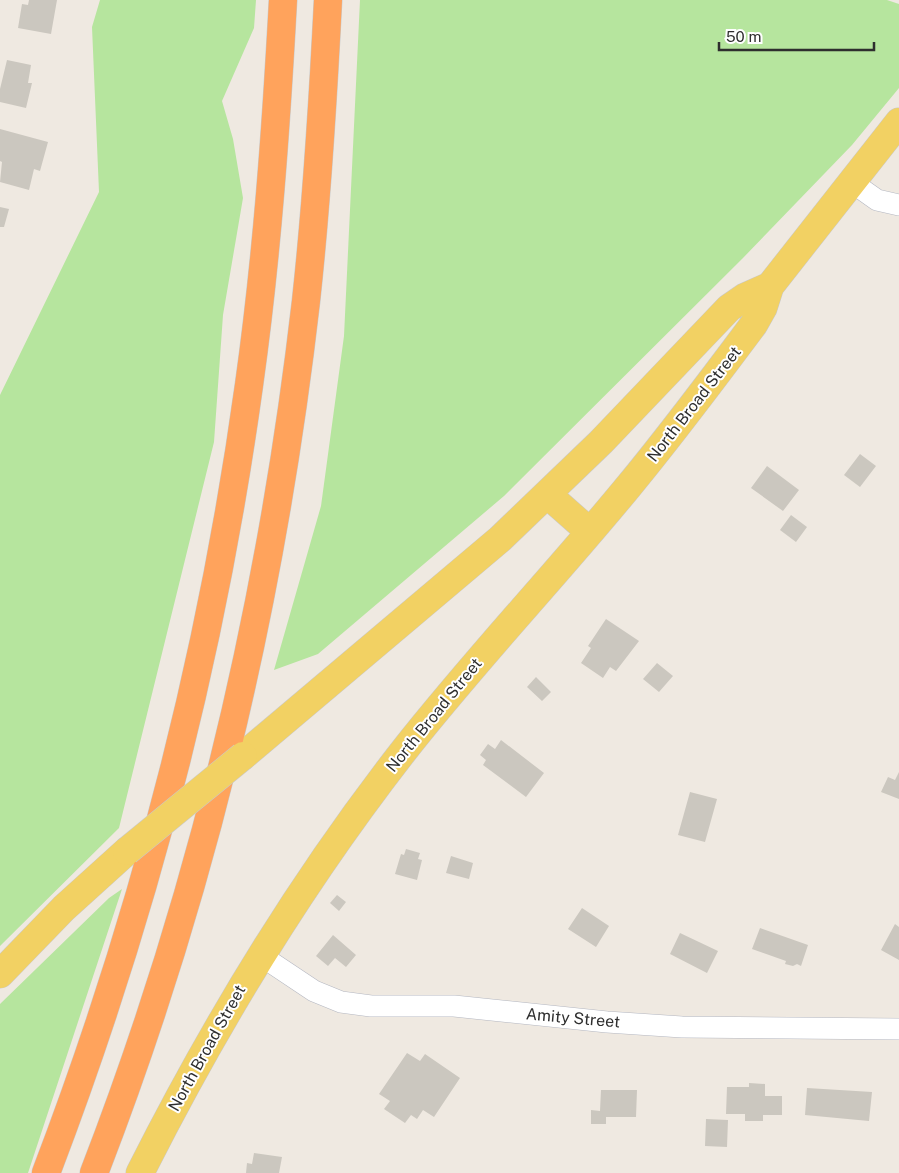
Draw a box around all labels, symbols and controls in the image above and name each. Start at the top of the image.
scale bar [719,20,874,52]
text: 50 m [726,28,761,45]
street label: North Broad Street [643,343,745,465]
street label: North Broad Street [382,654,486,776]
street label: North Broad Street [164,982,250,1114]
street label: Amity Street [525,1004,621,1032]

